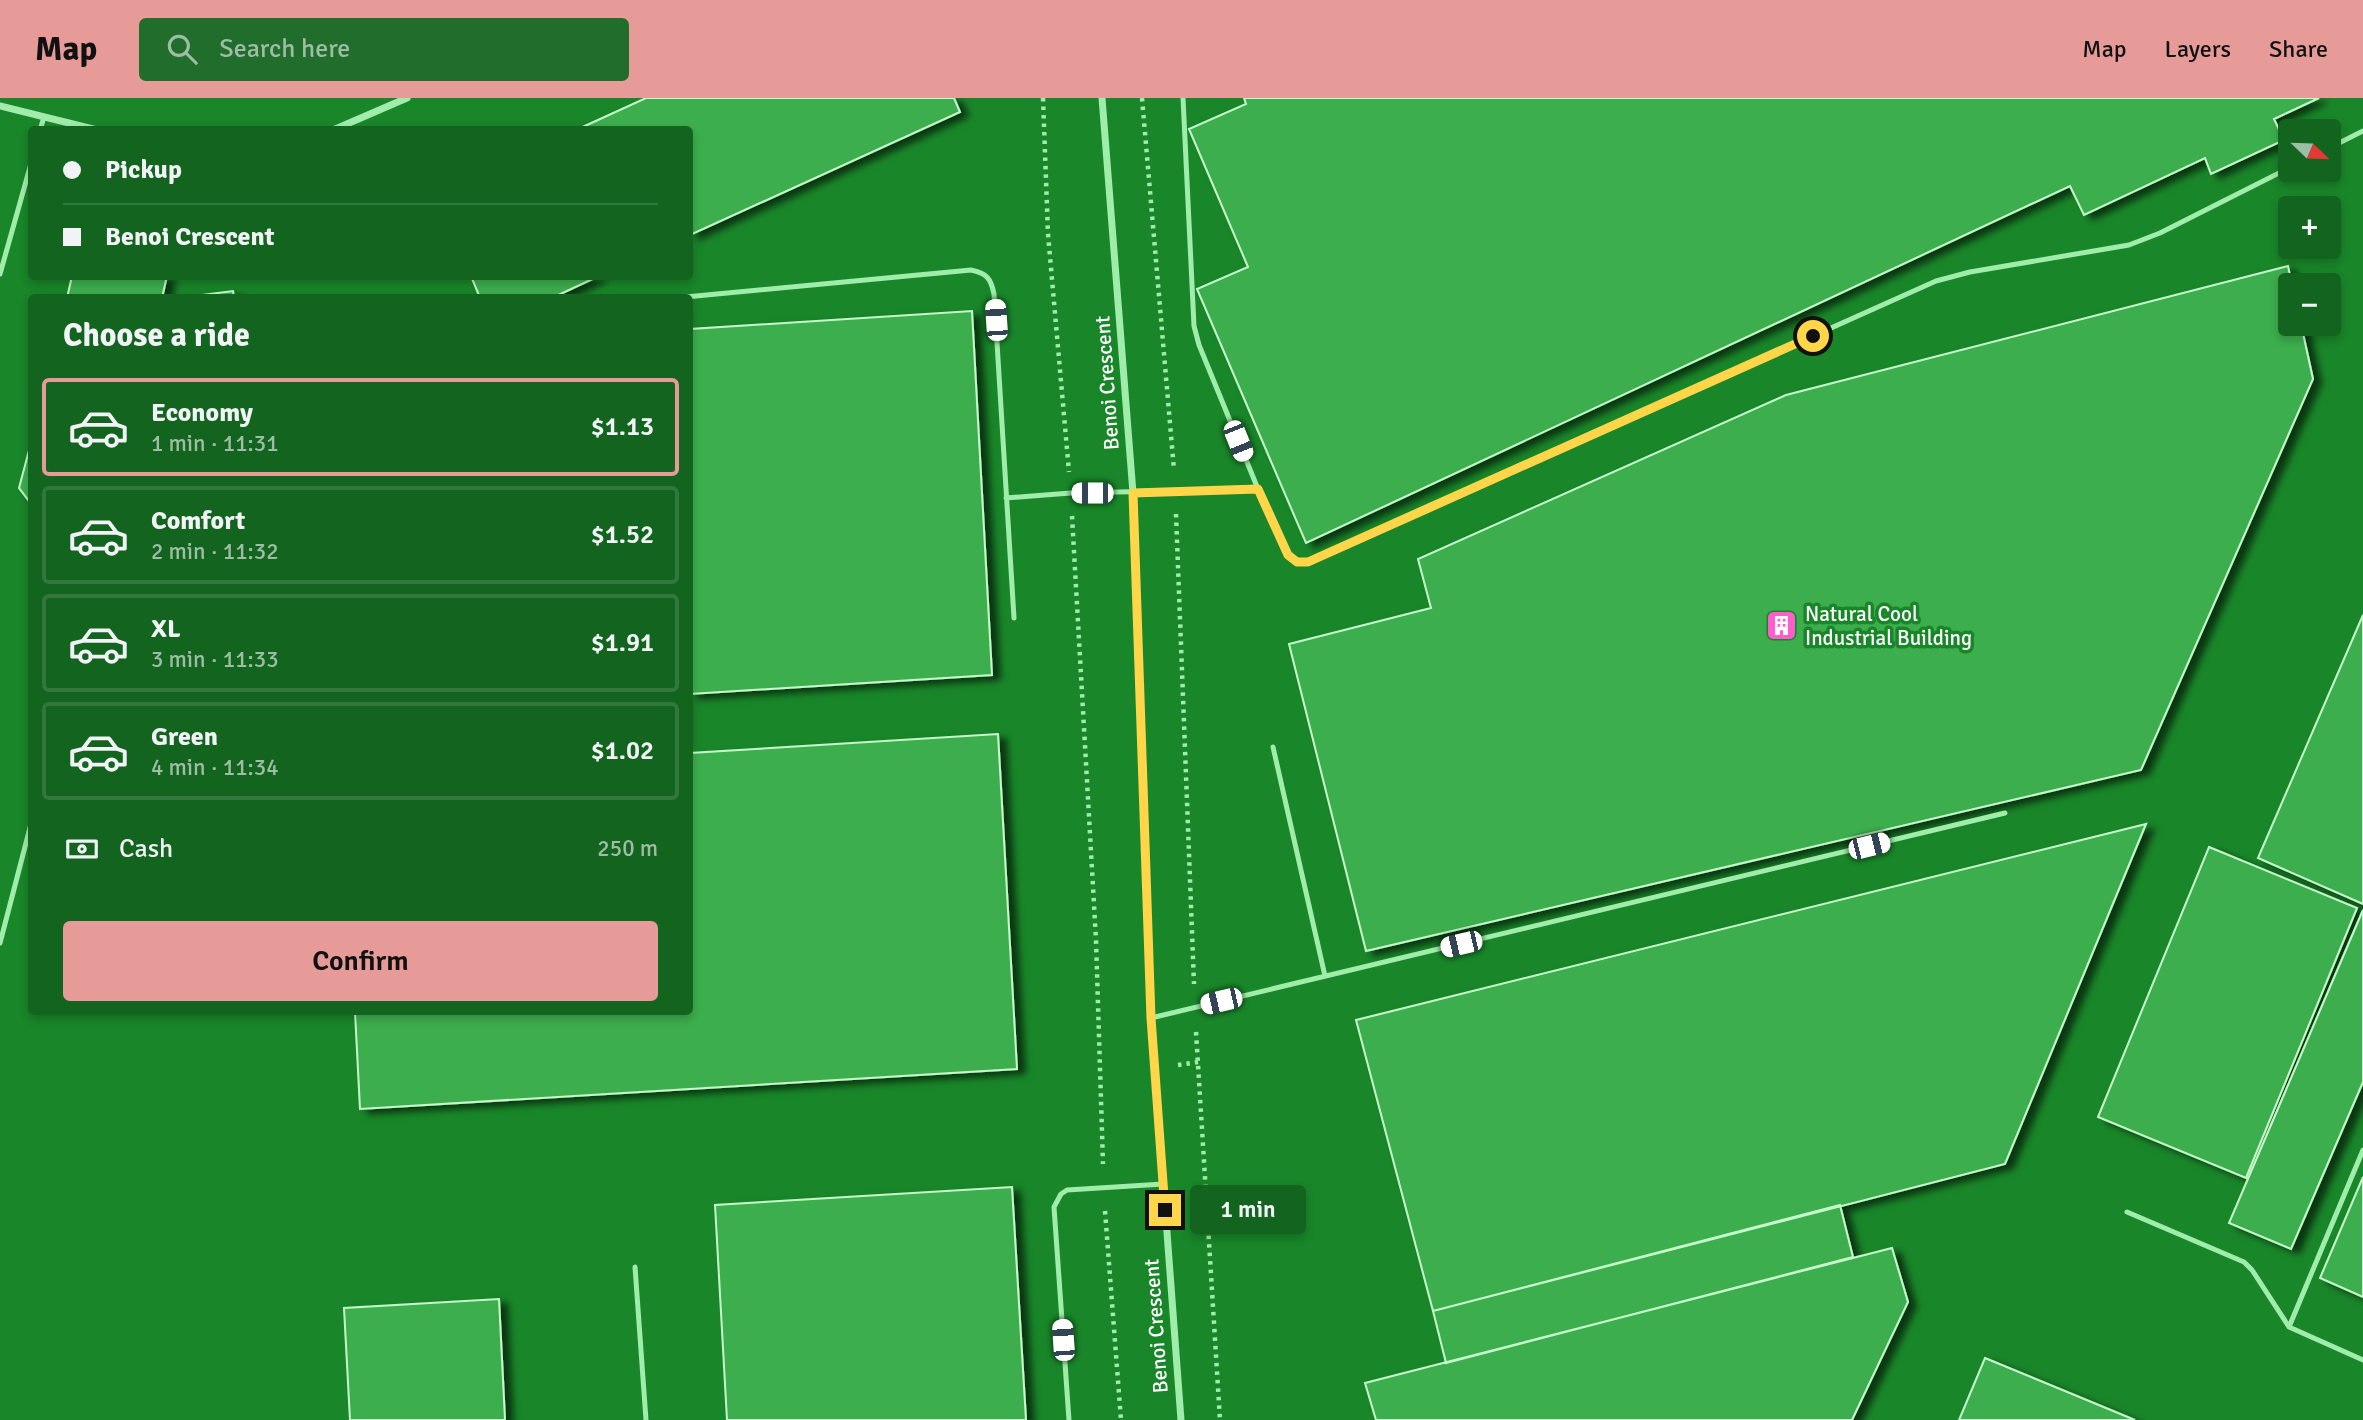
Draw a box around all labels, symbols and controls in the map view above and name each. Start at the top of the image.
search box [139,18,629,81]
text: Map [35,29,97,70]
icon: search [163,30,201,68]
text: Search here [219,33,350,65]
text: Map [2082,34,2127,64]
text: Layers [2165,34,2231,64]
text: Share [2269,34,2328,64]
north arrow [2278,119,2342,182]
map controls [2278,119,2341,336]
text: Pickup [105,154,182,186]
button: + [2278,196,2341,259]
text: Benoi Crescent [105,221,274,253]
button: − [2278,273,2341,336]
car [985,298,1008,342]
street label: Benoi Crescent [1089,315,1125,451]
text: Choose a ride [63,316,250,355]
route start [1797,320,1829,352]
icon: car [67,396,130,459]
text: Economy [151,397,253,429]
text: $1.13 [591,411,654,443]
car [1221,418,1256,464]
text: 1 min · 11:31 [151,429,279,458]
car [1072,483,1114,504]
icon: car [67,504,130,567]
text: Comfort [151,505,245,537]
text: $1.52 [591,519,654,551]
text: 2 min · 11:32 [151,537,279,566]
place label: Natural Cool Industrial Building [1805,601,1972,651]
building icon: Natural Cool Industrial Building [1765,609,1799,643]
icon: car [67,612,130,675]
text: XL [151,613,181,645]
text: $1.91 [591,627,654,659]
text: 3 min · 11:33 [151,645,279,674]
icon: car [67,720,130,783]
text: Green [151,721,218,753]
text: $1.02 [591,735,654,767]
text: 4 min · 11:34 [151,753,279,782]
icon: cash [63,830,101,868]
car [1847,831,1892,861]
text: Cash [119,833,173,865]
text: 250 m [597,834,658,863]
button: Confirm [63,921,658,1001]
car [1439,929,1484,959]
car [1199,986,1244,1016]
callout: 1 min [1190,1186,1305,1234]
route end [1149,1194,1181,1226]
text: 1 min [1220,1195,1276,1224]
street label: Benoi Crescent [1138,1258,1174,1394]
car [1052,1318,1075,1362]

